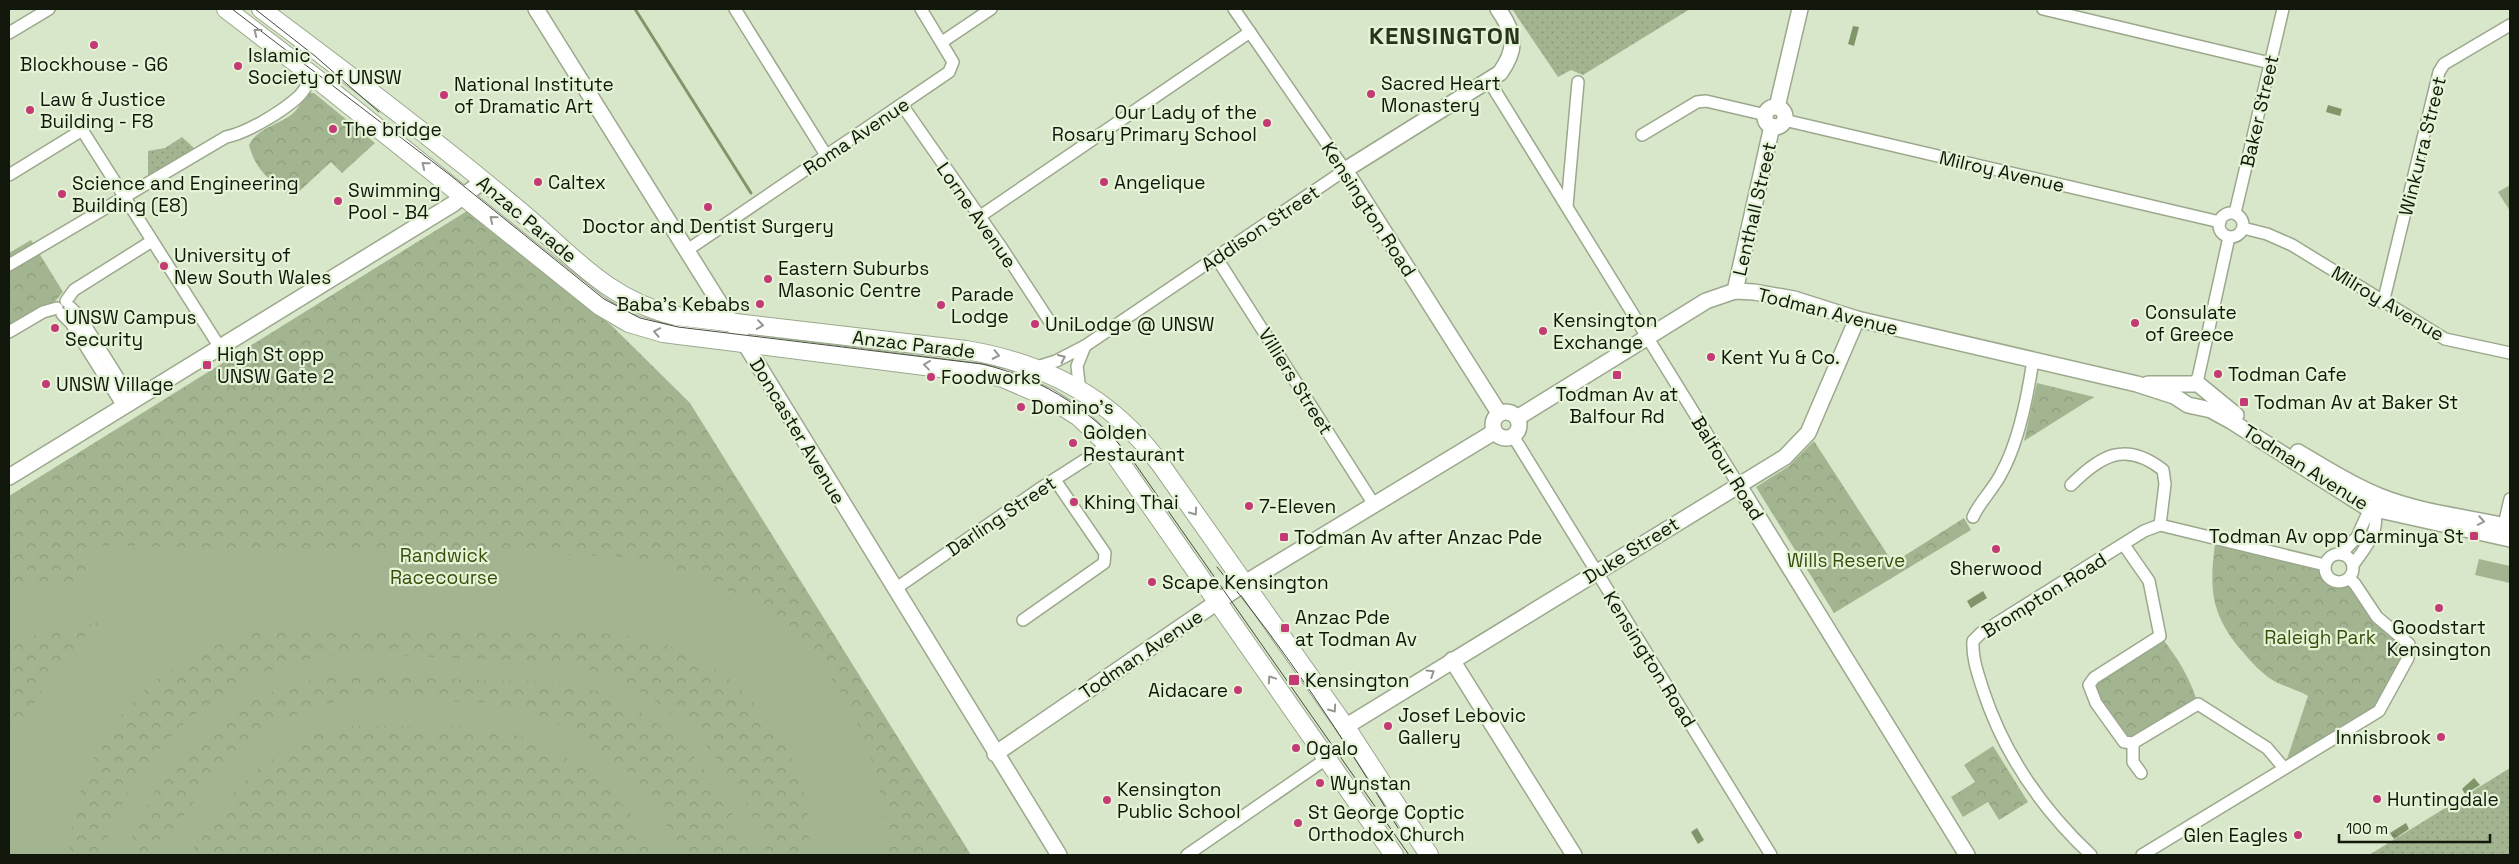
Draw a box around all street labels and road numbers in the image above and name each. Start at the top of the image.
street label: Baker Street [2234,52,2285,170]
street label: Winkurra Street [2393,74,2452,218]
street label: Roma Avenue [798,92,914,181]
street label: Kensington Road [1316,137,1422,281]
street label: Lenthall Street [1727,140,1782,278]
street label: Milroy Avenue [1937,145,2067,198]
street label: Lorne Avenue [931,157,1022,273]
street label: Anzac Parade [471,170,582,269]
street label: Addison Street [1196,180,1324,277]
street label: Milroy Avenue [2327,260,2449,347]
street label: Todman Avenue [1755,282,1901,341]
street label: Villiers Street [1253,323,1338,439]
street label: Anzac Parade [851,325,977,364]
street label: Doncaster Avenue [744,353,851,509]
street label: Balfour Road [1686,412,1769,525]
street label: Todman Avenue [2238,419,2373,516]
street label: Darling Street [942,471,1061,562]
street label: Duke Street [1579,511,1684,590]
street label: Brompton Road [1977,547,2111,644]
street label: Kensington Road [1598,587,1701,732]
street label: Todman Avenue [1075,604,1208,705]

